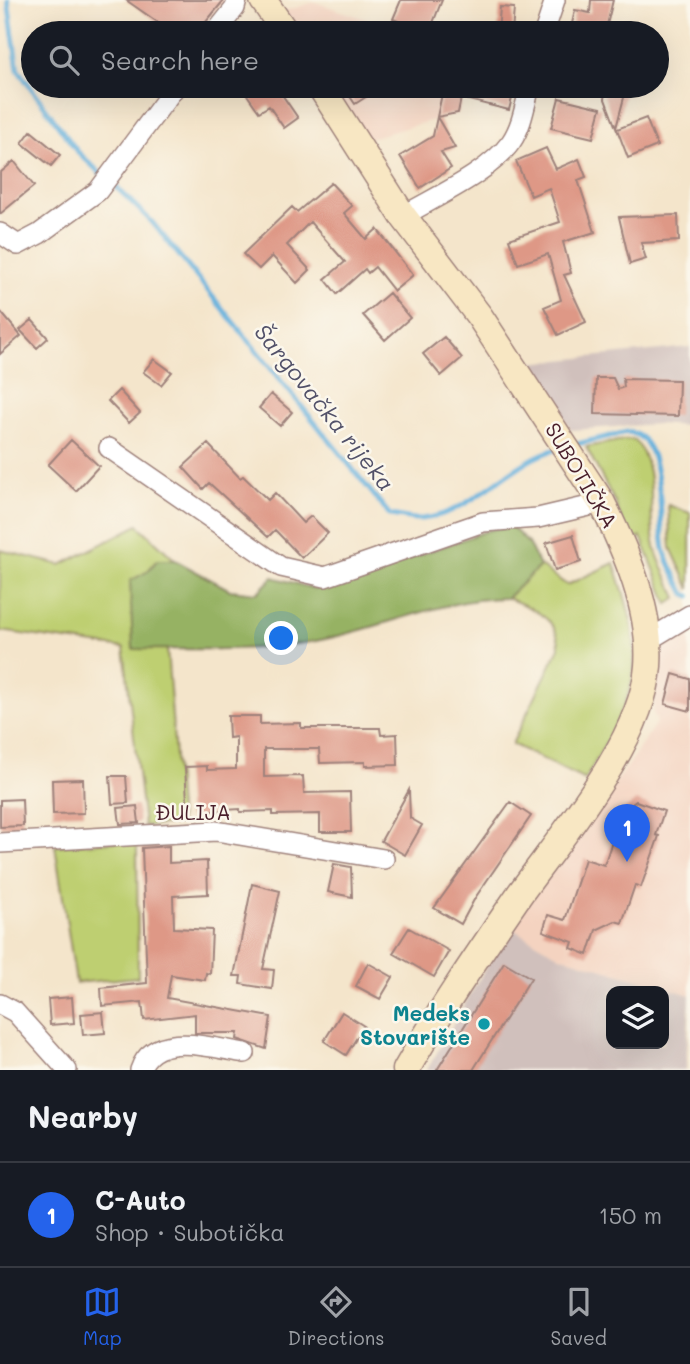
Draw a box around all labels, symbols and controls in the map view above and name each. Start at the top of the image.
search box [21,21,669,98]
icon: search [45,41,83,79]
text: Search here [101,43,259,77]
water label: Šargovačka rijeka [248,317,402,497]
street label: SUBOTIČKA [540,417,624,533]
your location [264,621,298,655]
street label: ĐULIJA [155,798,231,825]
pin: 1 [604,804,650,862]
map controls [606,986,669,1049]
button: layers [606,986,669,1049]
place label: Medeks Stovarište [360,999,470,1050]
marker: Medeks Stovarište [476,1016,492,1032]
text: Nearby [28,1096,138,1136]
text: C-Auto [95,1183,186,1217]
text: 1 [46,1200,56,1230]
text: 150 m [598,1200,662,1230]
text: Shop · Subotička [95,1217,285,1247]
tab: Map [83,1283,122,1350]
tab: Directions [288,1283,384,1350]
tab: Saved [551,1283,607,1350]

